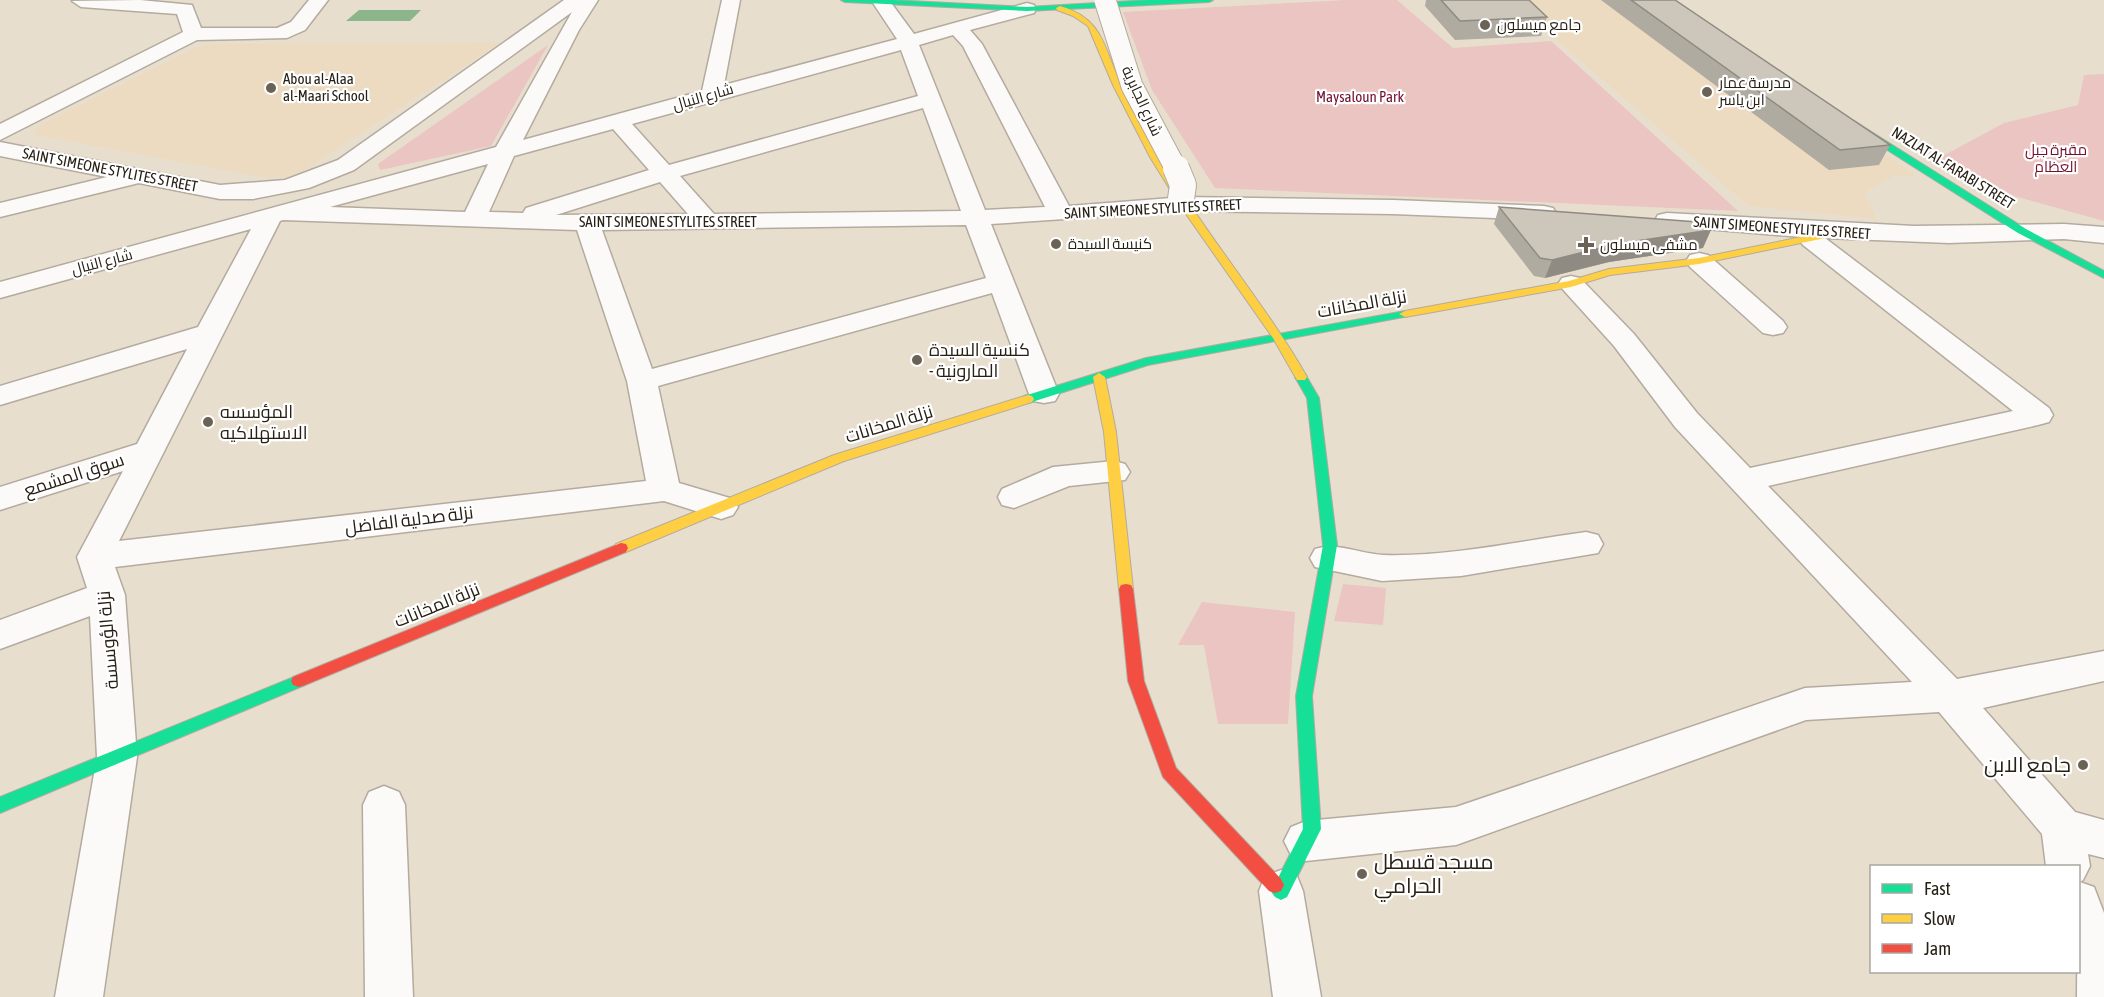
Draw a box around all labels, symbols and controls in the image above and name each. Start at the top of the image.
place label: جامع ميسلون [1497,16,1581,36]
marker: جامع ميسلون [1478,18,1492,32]
street label: شارع الجابرية [1116,63,1166,140]
place label: Abou al-Alaa al-Maari School [283,70,369,104]
place label: مدرسة عمار ابن ياسر [1718,74,1791,110]
street label: شارع النيال [670,80,736,116]
marker: Abou al-Alaa al-Maari School [264,81,278,95]
marker: مدرسة عمار ابن ياسر [1700,85,1714,99]
park label: Maysaloun Park [1316,88,1404,105]
street label: NAZLAT AL-FARABI STREET [1889,123,2018,212]
park label: مقبرة جبل العظام [2025,141,2087,177]
street label: SAINT SIMEONE STYLITES STREET [21,144,199,195]
street label: SAINT SIMEONE STYLITES STREET [1064,195,1243,222]
street label: SAINT SIMEONE STYLITES STREET [579,213,757,230]
street label: SAINT SIMEONE STYLITES STREET [1693,213,1872,242]
place label: كنيسة السيدة [1068,235,1152,252]
marker: مشفى ميسلون [1577,236,1595,254]
place label: مشفى ميسلون [1600,236,1698,255]
marker: كنيسة السيدة [1049,237,1063,251]
street label: شارع النيال [69,245,135,281]
street label: نزلة المخانات [1316,285,1408,323]
place label: كنسية السيدة - المارونية [929,339,1030,382]
marker: كنسية السيدة - المارونية [910,353,924,367]
street label: نزلة المخانات [843,400,935,448]
place label: المؤسسه الاستهلاكيه [220,401,308,444]
marker: المؤسسه الاستهلاكيه [201,415,215,429]
street label: سوق المشمع [21,448,127,503]
street label: نزلة صدلية الفاضل [343,501,475,539]
street label: نزلة المخانات [391,578,483,632]
street label: نزلة الؤوسسة [93,590,123,690]
place label: جامع الابن [1984,752,2071,779]
marker: جامع الابن [2076,758,2090,772]
place label: مسجد قسطل الحرامي [1374,849,1494,902]
legend [1870,865,2080,973]
marker: مسجد قسطل الحرامي [1355,867,1369,881]
text: Fast [1924,878,1951,899]
text: Slow [1924,908,1955,929]
text: Jam [1924,938,1951,959]

